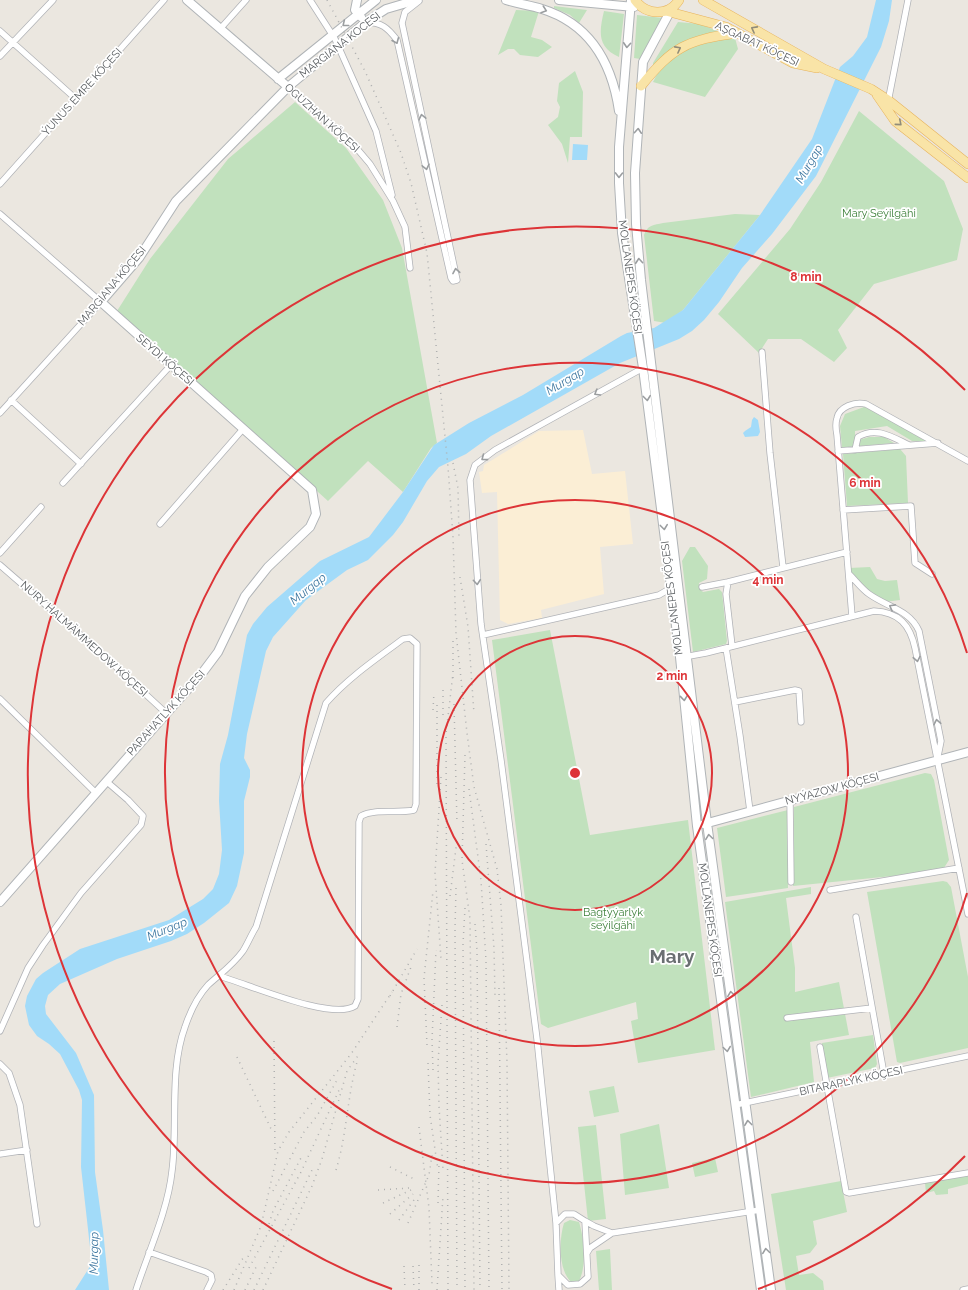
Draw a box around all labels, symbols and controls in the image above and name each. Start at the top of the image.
one-way arrow [540,5,547,14]
street label: MARGIANA KOCESI [297,9,383,81]
one-way arrow [343,19,350,26]
street label: AŞGABAT KÖÇESI [713,19,801,69]
one-way arrow [751,26,758,34]
one-way arrow [391,37,399,44]
one-way arrow [623,42,632,48]
street label: ÝUNUS EMRE KÖÇESI [39,45,125,138]
one-way arrow [674,46,681,54]
street label: OGUZHAN KÖÇESI [282,81,362,155]
one-way arrow [418,113,426,120]
one-way arrow [894,119,902,126]
one-way arrow [634,128,643,134]
water label: Murgap [792,142,826,186]
one-way arrow [421,164,429,171]
one-way arrow [615,172,623,178]
park label: Mary Seýilgähi [842,207,916,220]
street label: MOLLANEPES KÖÇESI [616,219,644,335]
street label: MARGIANA KÖÇESI [75,244,149,328]
one-way arrow [635,258,644,264]
one-way arrow [452,268,460,274]
text: 8 min [790,270,822,284]
street label: SEÝDI KÖÇESI [133,331,197,389]
water label: Murgap [543,364,587,398]
one-way arrow [594,389,601,396]
one-way arrow [642,395,651,402]
one-way arrow [481,453,488,461]
text: 6 min [849,476,881,490]
one-way arrow [659,524,668,530]
street label: MOLLANEPES KÖÇESI [659,540,685,656]
water label: Murgap [287,570,329,608]
text: 4 min [752,573,784,587]
street label: NURY HALMÄMMEDOW KÖÇESI [18,578,150,700]
one-way arrow [472,579,481,585]
one-way arrow [889,604,897,611]
one-way arrow [913,655,921,662]
street label: PARAHATLYK KÖÇESI [124,668,208,758]
text: 2 min [656,669,688,683]
one-way arrow [679,695,688,701]
one-way arrow [933,719,942,725]
centre of rings [568,766,582,780]
street label: NYÝAZOW KÖÇESI [783,769,880,808]
one-way arrow [705,834,714,840]
street label: MOLLANEPES KÖÇESI [696,862,724,978]
park label: Bagtyýarlyk seýilgähi [583,906,643,932]
water label: Murgap [145,915,189,943]
district label: Mary [649,945,695,967]
one-way arrow [727,991,736,997]
one-way arrow [722,1046,731,1053]
street label: BITARAPLYK KÖÇESI [798,1064,904,1098]
one-way arrow [744,1119,753,1126]
water label: Murgap [87,1232,101,1274]
one-way arrow [762,1248,771,1254]

